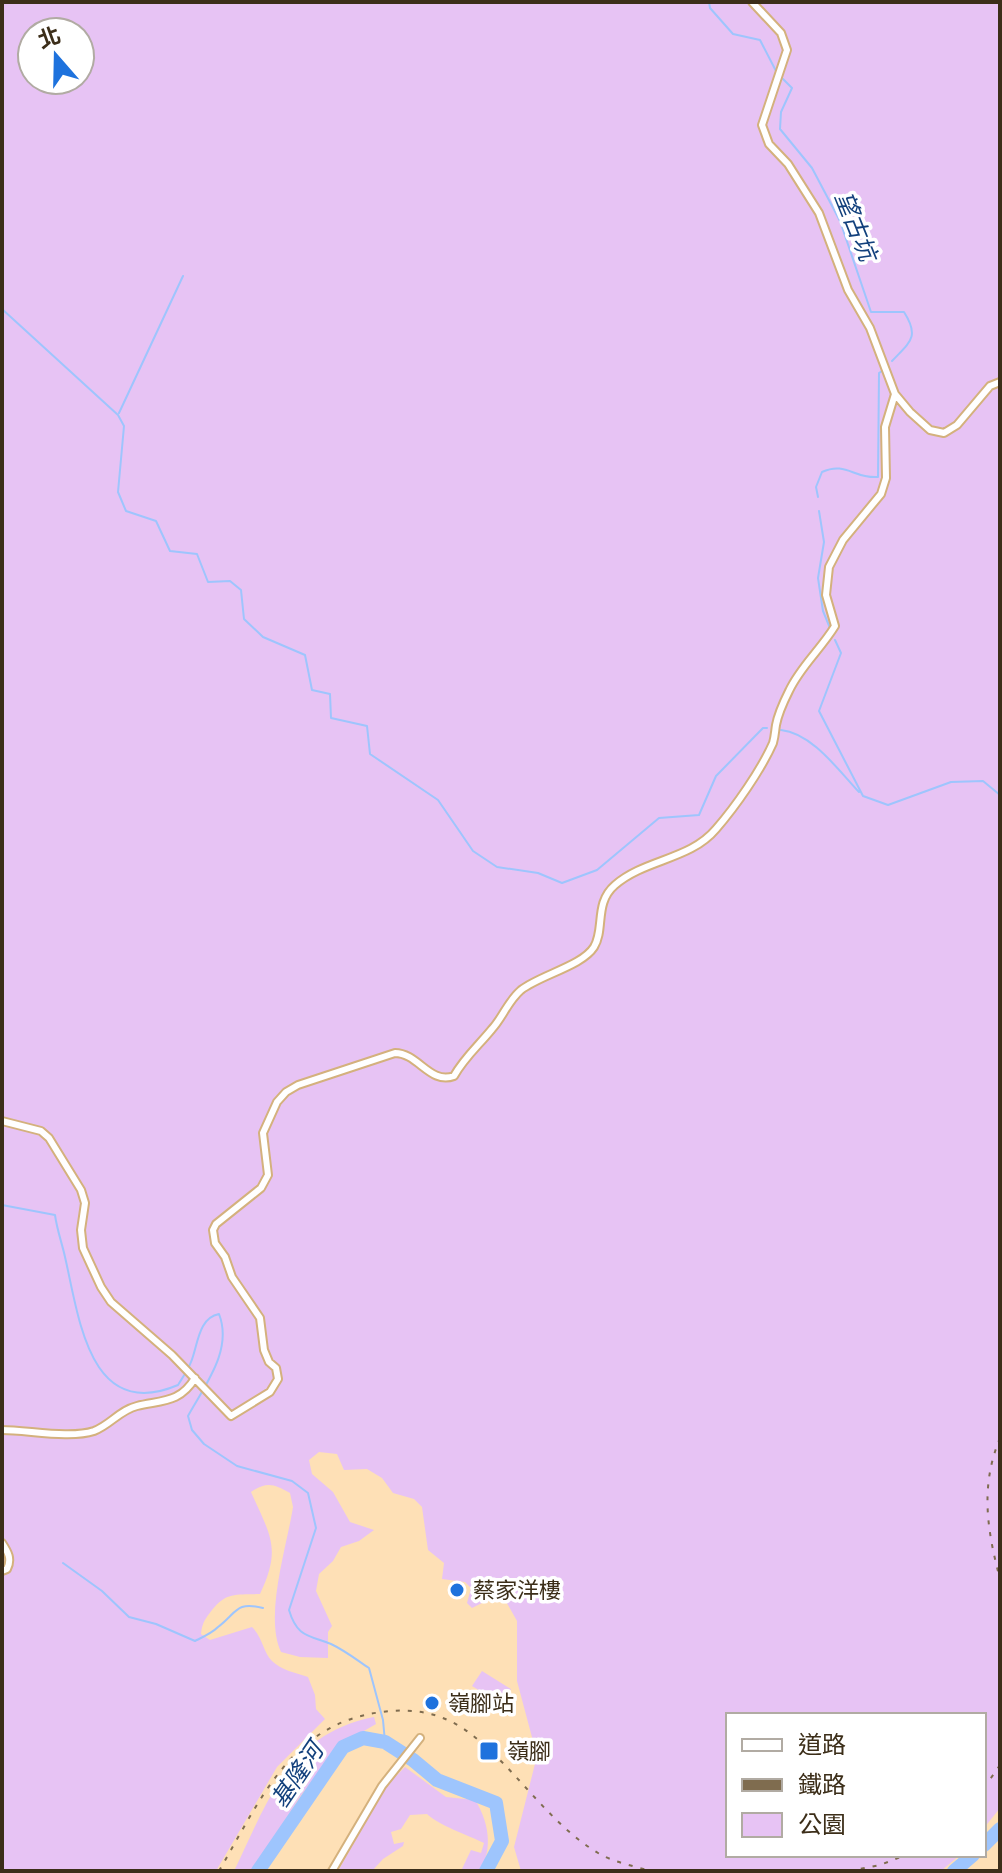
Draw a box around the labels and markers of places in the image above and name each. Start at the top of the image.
place label: 蔡家洋樓 [473,1577,561,1604]
marker: 蔡家洋樓 [448,1581,466,1599]
place label: 嶺腳站 [448,1690,514,1717]
marker: 嶺腳站 [423,1694,441,1712]
place label: 嶺腳 [507,1738,551,1765]
marker: 嶺腳 [478,1740,500,1762]

